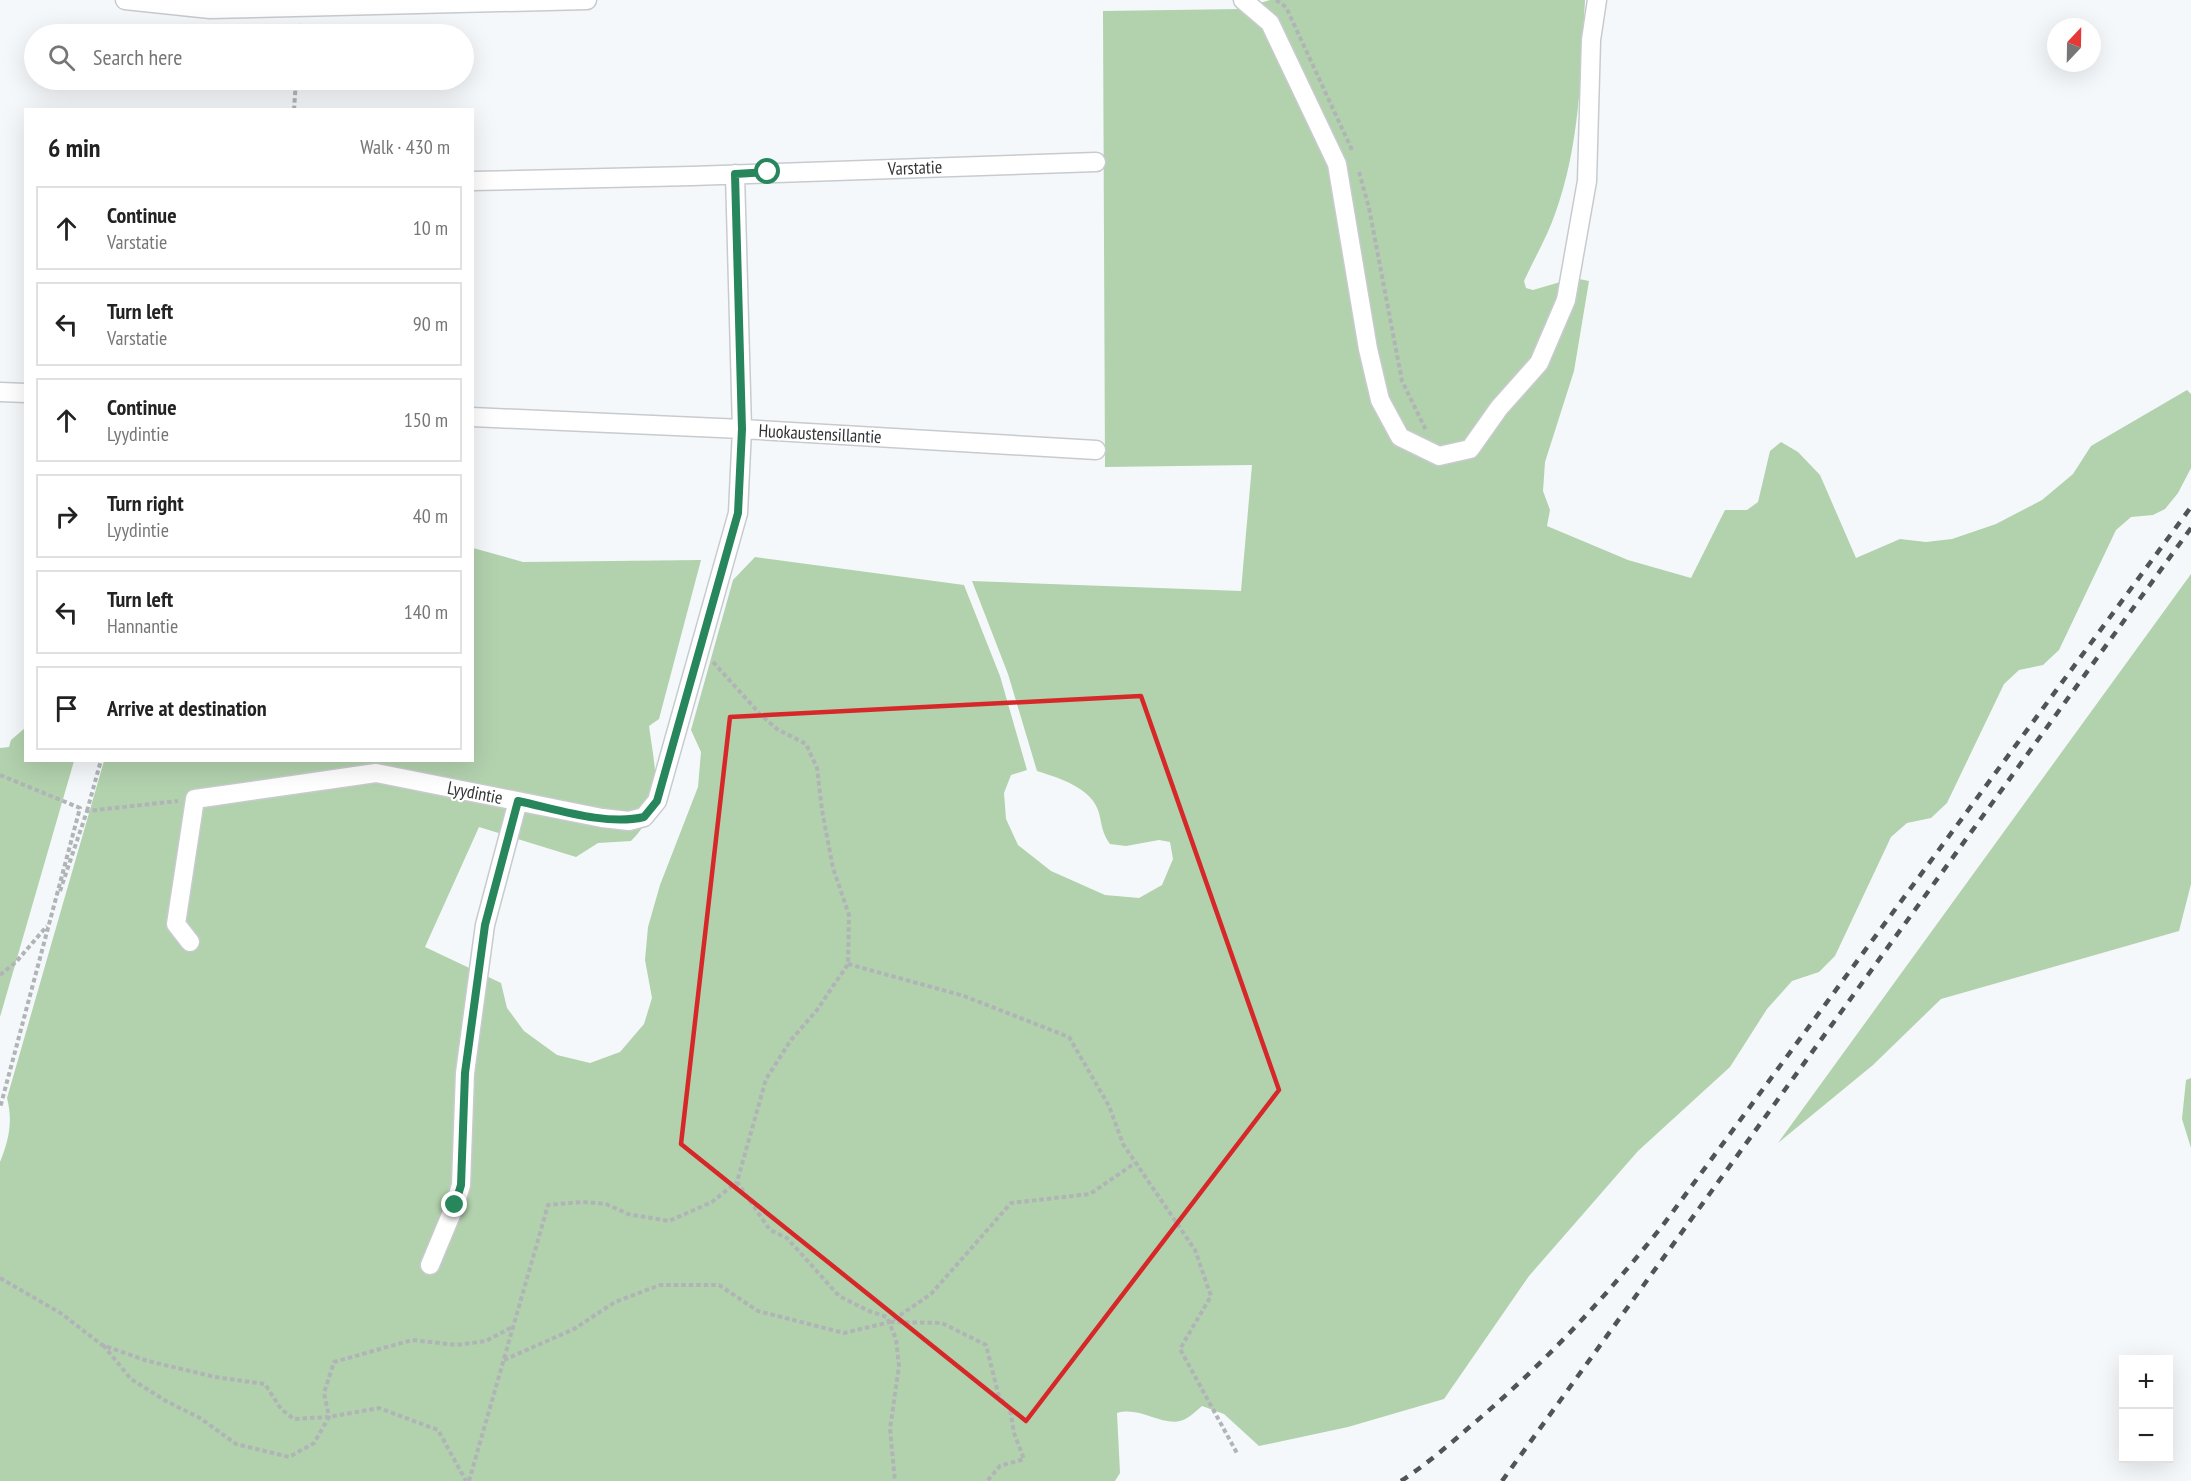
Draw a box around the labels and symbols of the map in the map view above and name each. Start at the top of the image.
north arrow [2047,18,2101,72]
street label: Varstatie [886,155,943,180]
route start [754,158,780,184]
street label: Huokaustensillantie [758,419,882,448]
street label: Lyydintie [446,776,505,809]
route end [441,1191,467,1217]

